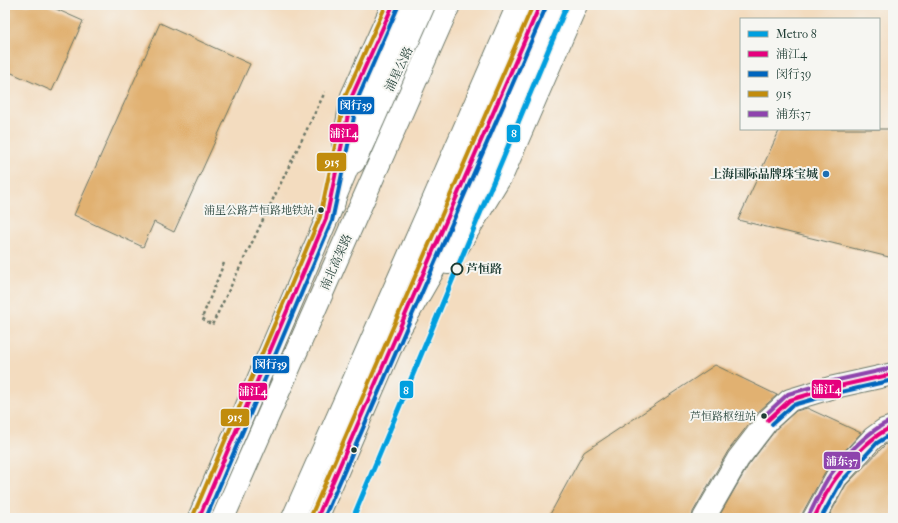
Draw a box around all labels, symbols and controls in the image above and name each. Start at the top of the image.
legend [740,18,880,130]
text: Metro 8 [776,27,817,41]
street label: 浦星公路 [382,44,416,94]
text: 浦江4 [776,47,808,61]
text: 闵行39 [776,67,811,81]
text: 915 [776,87,792,101]
line badge: 闵行39 [337,96,375,115]
text: 闵行39 [340,99,372,112]
text: 浦东37 [776,107,811,121]
line badge: 浦江4 [329,123,359,143]
line badge: 8 [506,124,521,143]
text: 浦江4 [330,127,359,140]
text: 8 [511,127,517,140]
line badge: 915 [316,152,347,172]
text: 915 [324,156,339,169]
place label: 上海国际品牌珠宝城 [710,167,818,181]
marker: 上海国际品牌珠宝城 [821,169,831,179]
place label: 浦星公路芦恒路地铁站 [204,204,314,217]
marker: 浦星公路芦恒路地铁站 [316,205,326,215]
street label: 南北高架路 [317,232,355,292]
marker: 芦恒路 [450,262,464,276]
place label: 芦恒路 [466,262,502,276]
line badge: 闵行39 [252,355,290,374]
text: 闵行39 [255,358,287,371]
line badge: 浦江4 [811,379,842,399]
line badge: 8 [399,380,414,399]
line badge: 浦江4 [238,382,268,401]
text: 浦江4 [813,383,842,396]
text: 8 [403,384,409,397]
text: 浦江4 [239,385,268,398]
line badge: 915 [220,408,250,427]
place label: 芦恒路枢纽站 [690,410,756,423]
text: 915 [227,411,242,424]
marker: 芦恒路枢纽站 [759,411,769,421]
unlabelled marker [349,445,359,455]
line badge: 浦东37 [823,451,861,470]
text: 浦东37 [826,455,859,468]

